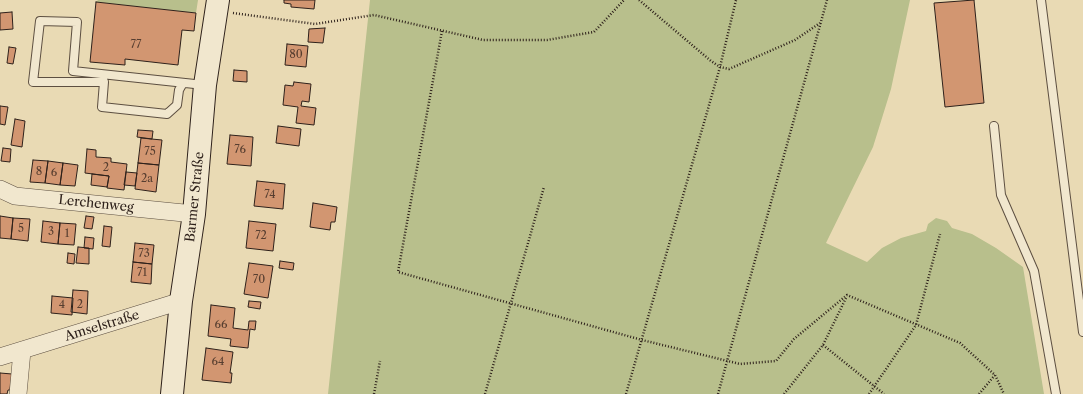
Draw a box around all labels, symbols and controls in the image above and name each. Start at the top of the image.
house number: 77 [131,38,141,52]
house number: 80 [289,48,303,62]
house number: 76 [234,143,246,157]
house number: 75 [144,145,156,159]
street label: Barmer Straße [183,151,207,243]
house number: 2 [103,161,109,175]
house number: 8 [36,165,42,179]
house number: 6 [51,166,57,180]
house number: 2a [141,172,153,186]
house number: 74 [264,188,276,202]
street label: Lerchenweg [58,192,134,216]
house number: 5 [18,222,24,236]
house number: 3 [48,225,54,239]
house number: 1 [65,227,69,241]
house number: 72 [255,229,267,243]
house number: 73 [138,247,150,261]
house number: 71 [137,266,147,280]
house number: 70 [253,273,265,287]
house number: 4 [59,298,65,312]
house number: 2 [77,298,83,312]
street label: Amselstraße [63,307,141,345]
house number: 66 [215,318,227,332]
house number: 64 [212,355,224,369]

